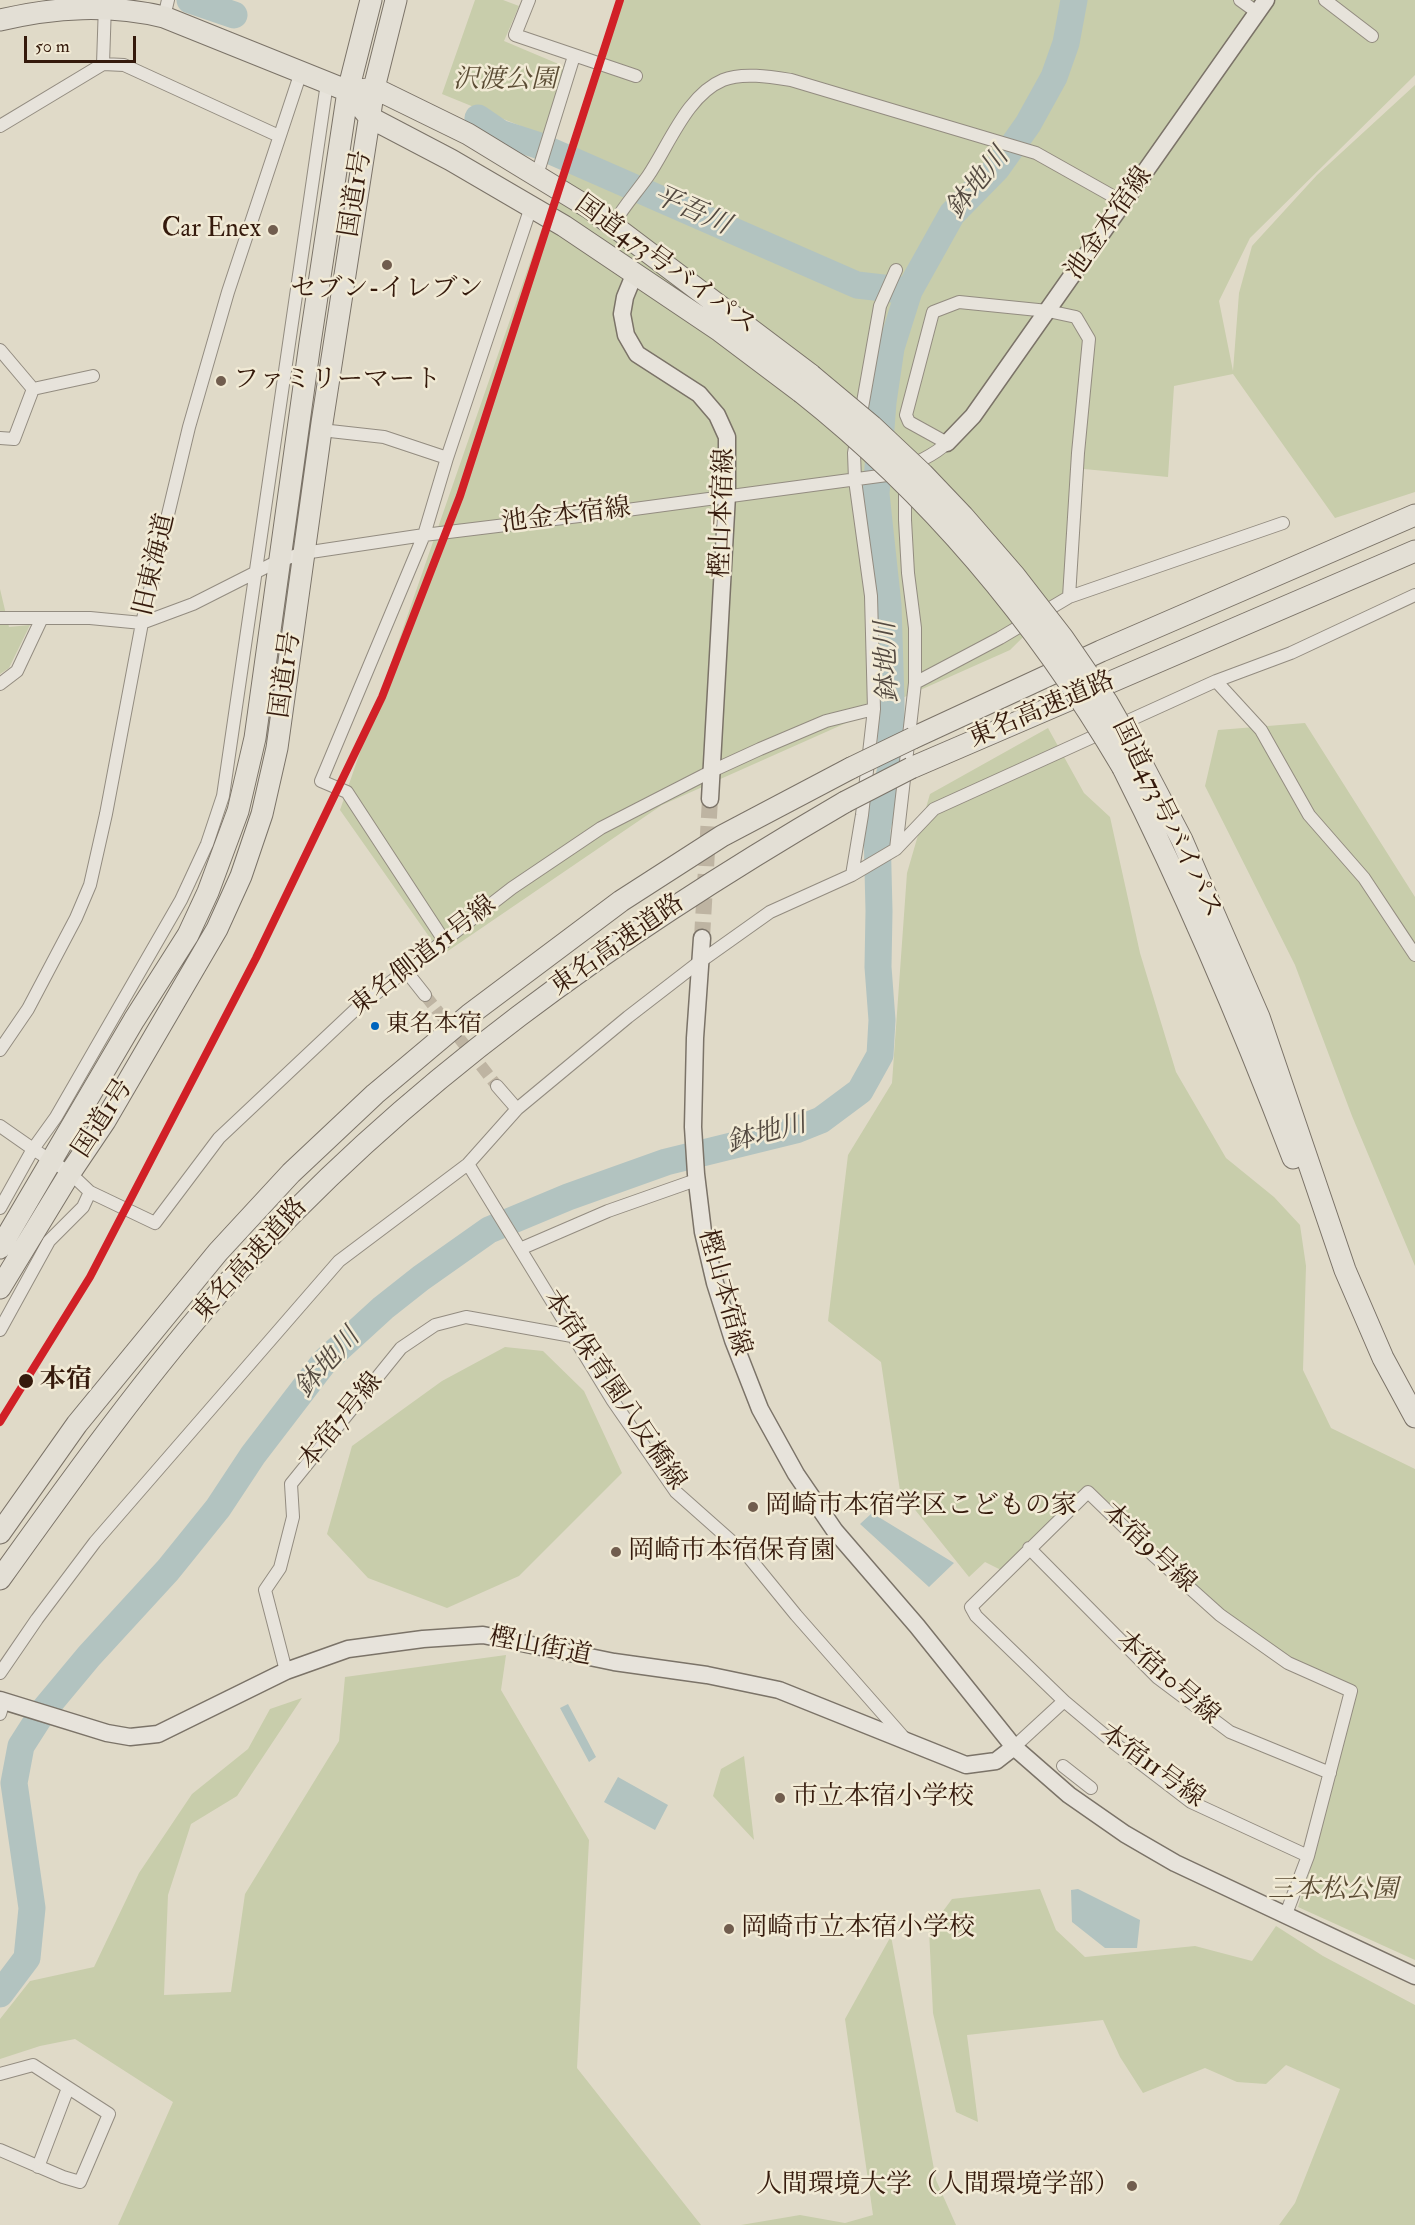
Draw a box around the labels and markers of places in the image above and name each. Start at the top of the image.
place label: Car Enex [162,214,261,246]
marker: Car Enex [266,223,280,237]
marker: セブン-イレブン [380,258,394,272]
place label: セブン-イレブン [291,274,483,306]
place label: ファミリーマート [233,365,441,397]
marker: ファミリーマート [214,374,228,388]
place label: 東名本宿 [386,1012,482,1040]
marker: 東名本宿 [369,1020,381,1032]
place label: 本宿 [40,1365,92,1397]
marker: 本宿 [17,1372,35,1390]
place label: 岡崎市本宿学区こどもの家 [765,1491,1077,1523]
marker: 岡崎市本宿学区こどもの家 [746,1500,760,1514]
place label: 岡崎市本宿保育園 [628,1536,836,1568]
marker: 岡崎市本宿保育園 [609,1545,623,1559]
place label: 市立本宿小学校 [792,1782,974,1814]
marker: 市立本宿小学校 [773,1791,787,1805]
place label: 岡崎市立本宿小学校 [741,1913,975,1945]
marker: 岡崎市立本宿小学校 [722,1922,736,1936]
place label: 人間環境大学（人間環境学部） [756,2170,1120,2202]
marker: 人間環境大学（人間環境学部） [1125,2179,1139,2193]

